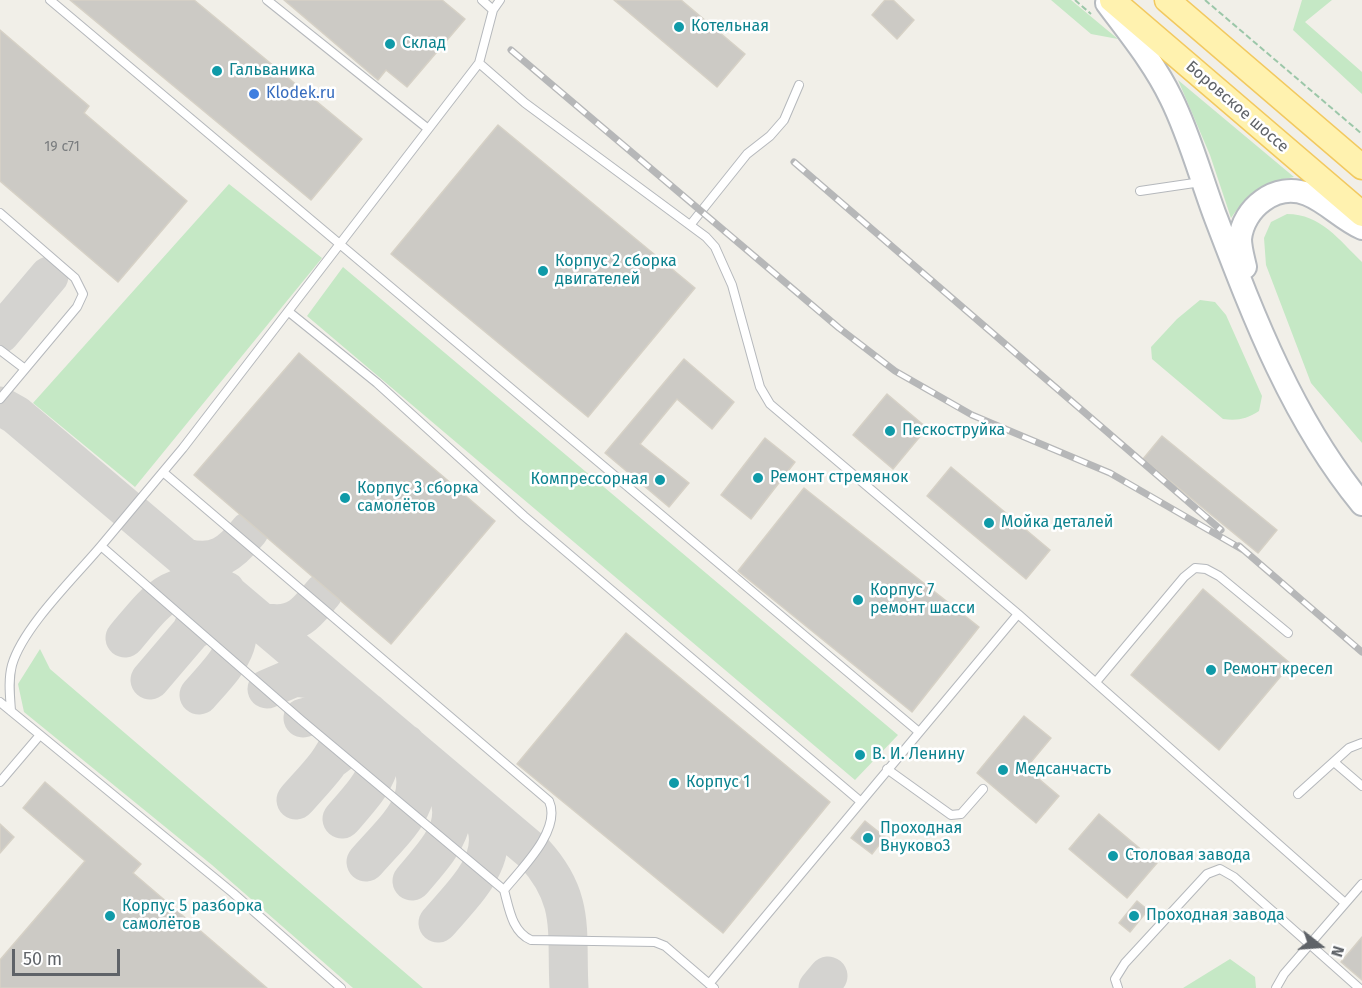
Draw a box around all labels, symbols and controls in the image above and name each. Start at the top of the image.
place label: Котельная [691,17,769,37]
marker: Котельная [672,20,686,34]
place label: Склад [402,34,446,54]
marker: Склад [383,37,397,51]
street label: Боровское шоссе [1182,57,1292,157]
place label: Гальваника [229,61,315,81]
marker: Гальваника [210,64,224,78]
place label: Klodek.ru [266,84,335,104]
marker: Klodek.ru [247,87,261,101]
house number: 19 с71 [44,139,80,155]
place label: Корпус 2 сборка двигателей [555,252,677,290]
marker: Корпус 2 сборка двигателей [536,264,550,278]
place label: Пескоструйка [902,421,1005,441]
marker: Пескоструйка [883,424,897,438]
place label: Ремонт стремянок [770,468,908,488]
place label: Компрессорная [531,470,648,490]
marker: Ремонт стремянок [751,471,765,485]
marker: Компрессорная [653,473,667,487]
place label: Корпус 3 сборка самолётов [357,479,479,517]
marker: Корпус 3 сборка самолётов [338,491,352,505]
place label: Мойка деталей [1001,513,1113,533]
marker: Мойка деталей [982,516,996,530]
place label: Корпус 7 ремонт шасси [870,581,975,619]
marker: Корпус 7 ремонт шасси [851,593,865,607]
place label: Ремонт кресел [1223,660,1333,680]
marker: Ремонт кресел [1204,663,1218,677]
place label: В. И. Ленину [872,745,965,765]
marker: В. И. Ленину [853,748,867,762]
place label: Медсанчасть [1015,760,1111,780]
marker: Медсанчасть [996,763,1010,777]
place label: Корпус 1 [686,773,750,793]
marker: Корпус 1 [667,776,681,790]
place label: Проходная Внуково3 [880,819,962,857]
marker: Проходная Внуково3 [861,831,875,845]
place label: Столовая завода [1125,846,1251,866]
marker: Столовая завода [1106,849,1120,863]
place label: Корпус 5 разборка самолётов [122,897,262,935]
place label: Проходная завода [1146,906,1285,926]
marker: Корпус 5 разборка самолётов [103,909,117,923]
marker: Проходная завода [1127,909,1141,923]
north arrow [1290,916,1350,976]
scale bar [15,937,123,975]
text: N [1327,944,1348,959]
text: 50 m [23,948,62,970]

